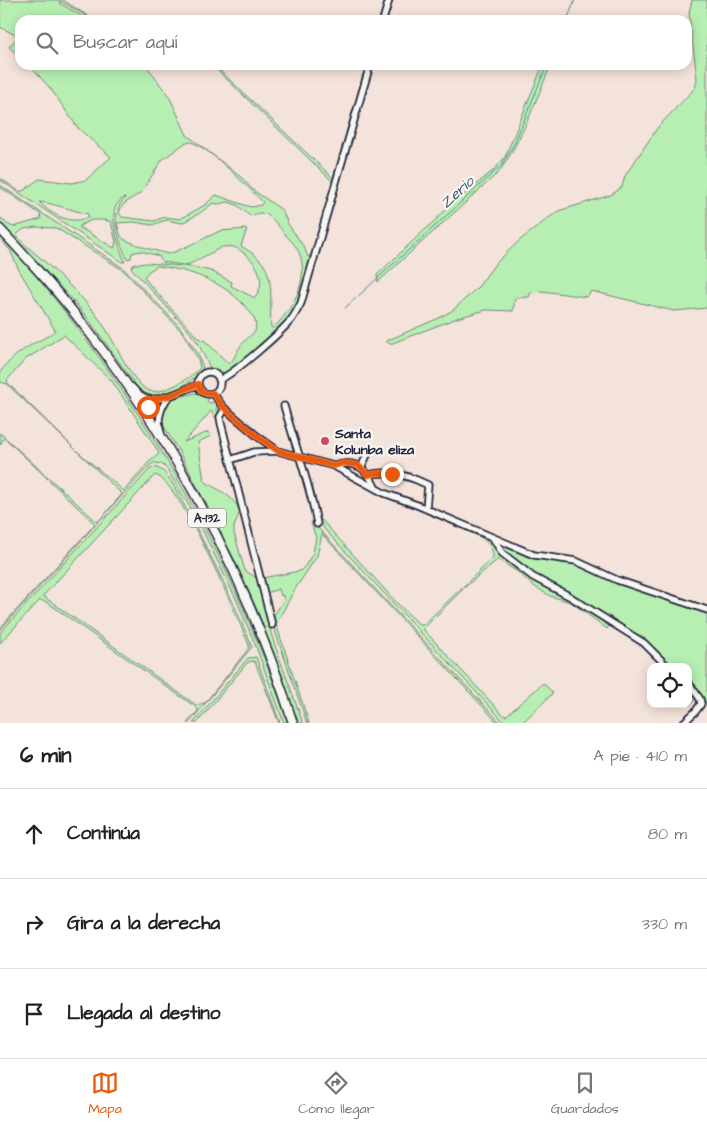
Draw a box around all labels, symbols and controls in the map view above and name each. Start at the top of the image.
search box [15,15,692,70]
icon: search [33,29,61,57]
text: Buscar aquí [73,29,177,56]
water label: Zerio [436,171,480,213]
route start [137,396,160,419]
place label: Santa Kolunba eliza [334,424,415,460]
marker: Santa Kolunba eliza [319,435,331,447]
route end [381,463,404,486]
road number: A-132 [188,508,226,528]
map controls [647,663,692,708]
button: locate [647,663,692,708]
text: 6 min [20,741,72,770]
text: A pie · 410 m [593,745,687,767]
icon: ahead [20,820,48,848]
text: Continúa [67,820,140,847]
text: 80 m [648,823,687,845]
icon: right [20,910,48,938]
text: Gira a la derecha [67,910,220,937]
text: 330 m [642,913,687,935]
icon: arrive [20,1000,48,1028]
text: Llegada al destino [67,1000,220,1027]
tab: Mapa [88,1069,122,1119]
tab: Cómo llegar [298,1069,374,1119]
tab: Guardados [551,1069,619,1119]

